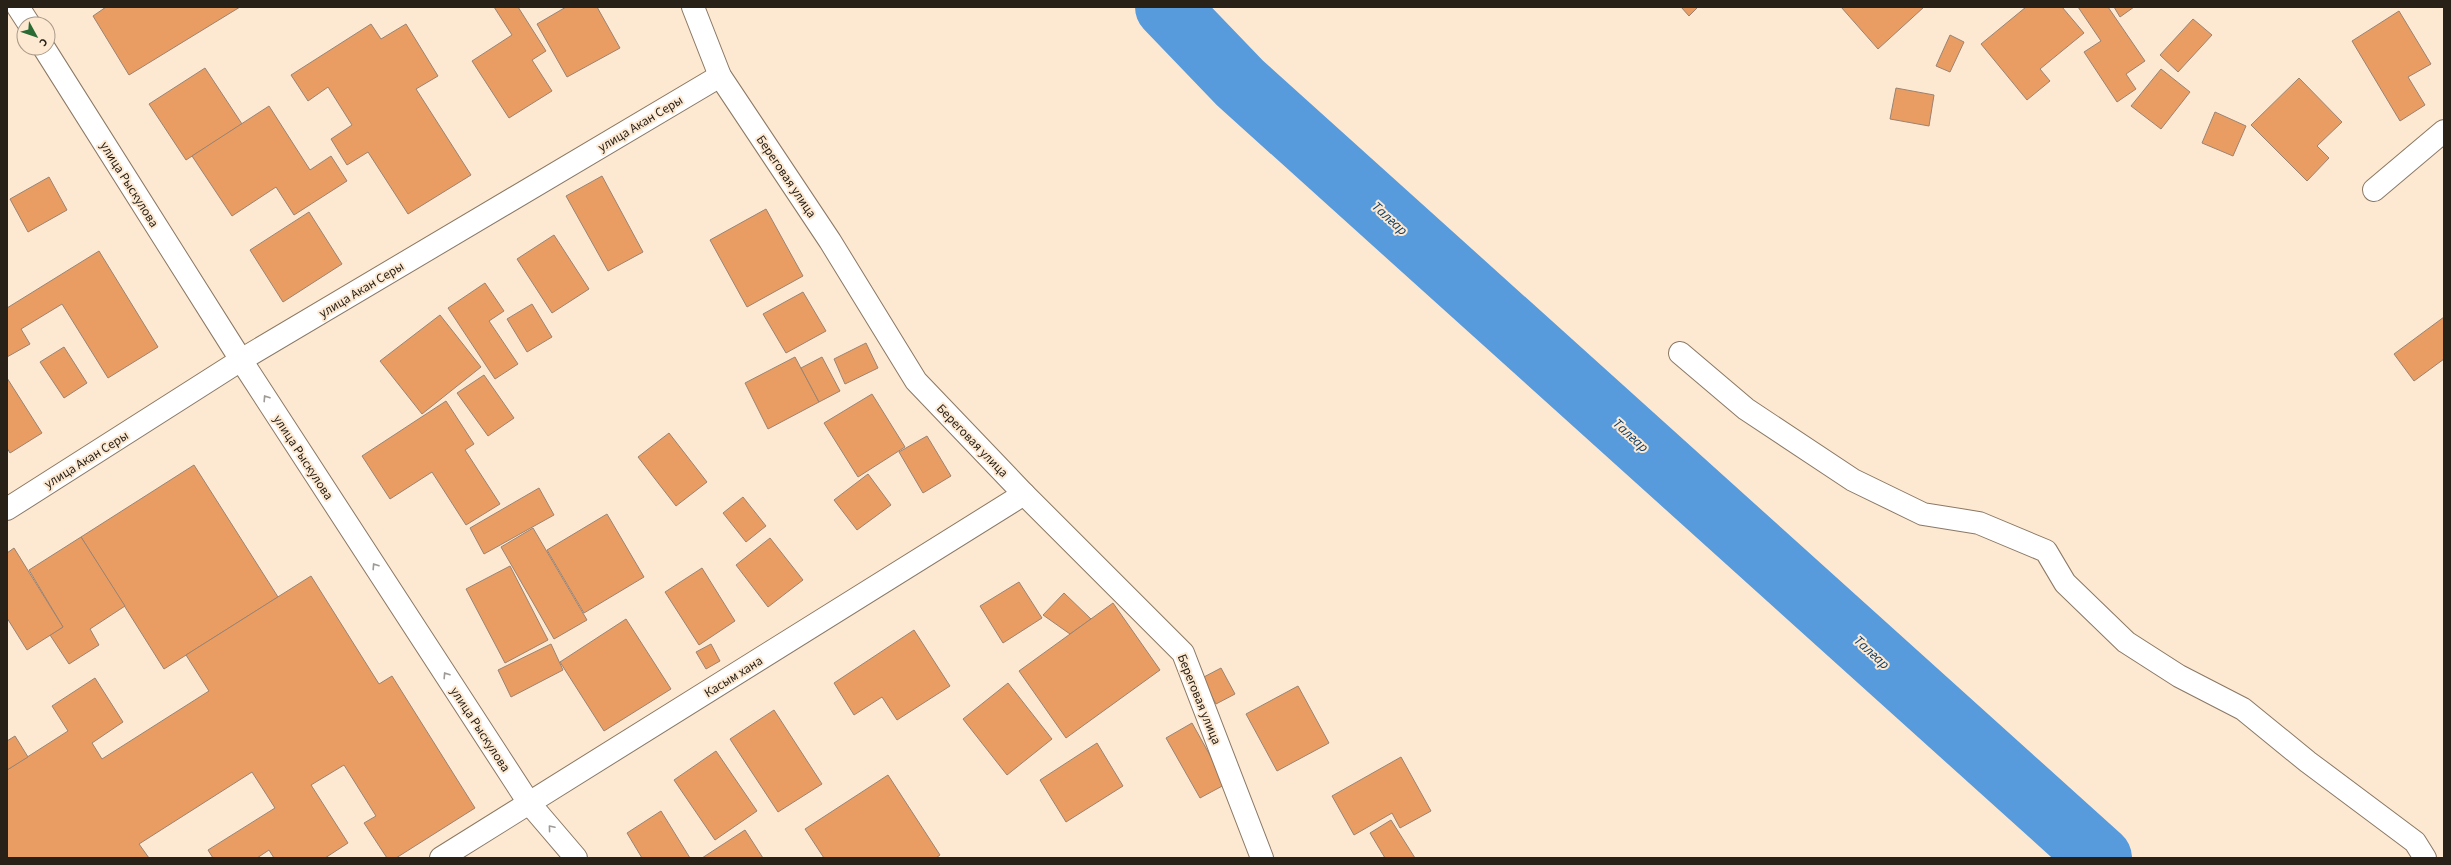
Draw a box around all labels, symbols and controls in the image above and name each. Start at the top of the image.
north arrow [16,16,56,56]
text: С [35,35,51,50]
street label: улица Акан Серы [595,91,686,156]
street label: Береговая улица [752,132,820,221]
street label: улица Рыскулова [96,138,163,231]
water label: Талғар [1367,197,1412,240]
street label: улица Акан Серы [316,257,407,322]
one-way arrow [263,395,271,402]
street label: Береговая улица [932,400,1012,481]
street label: улица Рыскулова [269,412,337,504]
water label: Талғар [1608,414,1653,457]
street label: улица Акан Серы [41,427,132,493]
one-way arrow [372,563,380,570]
water label: Талғар [1849,631,1894,674]
street label: Береговая улица [1173,651,1225,747]
street label: Касым хана [701,652,766,702]
one-way arrow [443,672,451,679]
street label: улица Рыскулова [446,684,514,776]
one-way arrow [548,826,555,833]

